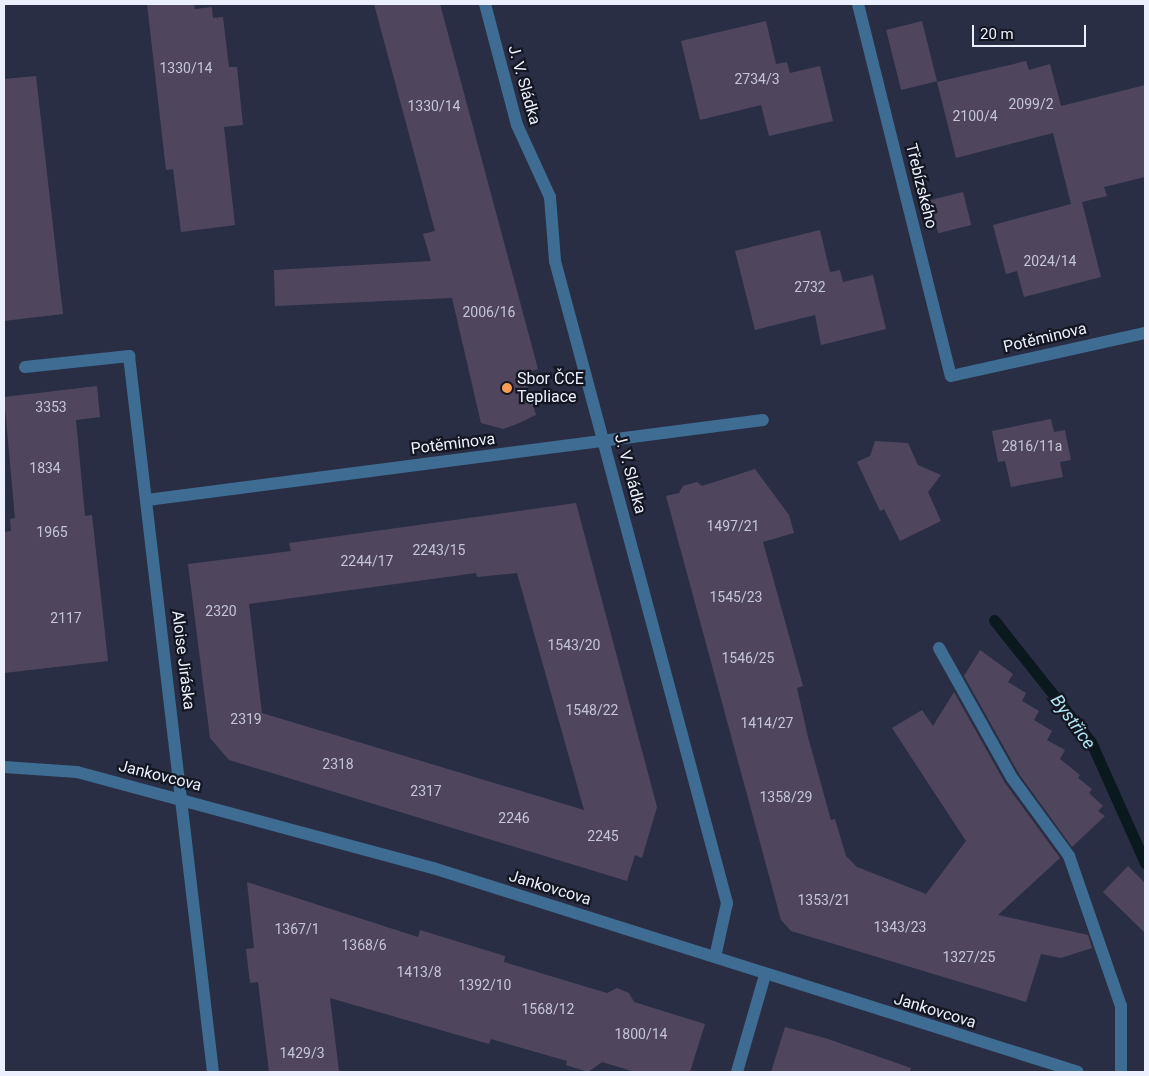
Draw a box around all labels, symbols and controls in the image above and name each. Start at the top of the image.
scale bar [974,15,1088,47]
text: 20 m [980,25,1014,43]
street label: J. V. Sládka [504,43,544,127]
house number: 1330/14 [160,60,212,76]
house number: 2734/3 [734,71,780,87]
house number: 2099/2 [1008,96,1054,112]
house number: 1330/14 [408,98,460,114]
house number: 2100/4 [952,108,998,124]
street label: Třebízského [901,142,941,230]
house number: 2024/14 [1024,253,1076,269]
house number: 2732 [794,279,826,295]
house number: 2006/16 [463,304,515,320]
street label: Potěminova [1001,319,1089,357]
place label: Sbor ČCE Tepliace [517,369,584,407]
marker: Sbor ČCE Tepliace [501,382,513,394]
house number: 3353 [35,399,67,415]
street label: Potěminova [410,429,496,459]
street label: J. V. Sládka [610,432,650,516]
house number: 2816/11a [1002,438,1062,454]
house number: 1834 [29,460,61,476]
house number: 1497/21 [707,518,759,534]
house number: 1965 [36,524,68,540]
house number: 2243/15 [413,542,465,558]
house number: 2244/17 [341,553,393,569]
house number: 1545/23 [710,589,762,605]
house number: 2320 [205,603,237,619]
street label: Aloise Jiráska [167,609,199,711]
house number: 2117 [50,610,82,626]
house number: 1543/20 [548,637,600,653]
house number: 1546/25 [722,650,774,666]
water label: Bystřice [1046,690,1100,754]
house number: 1548/22 [566,702,618,718]
house number: 2319 [230,711,262,727]
house number: 1414/27 [741,715,793,731]
street label: Jankovcova [117,756,203,796]
house number: 2318 [322,756,354,772]
house number: 2317 [410,783,442,799]
house number: 1358/29 [760,789,812,805]
house number: 2246 [498,810,530,826]
house number: 2245 [587,828,619,844]
street label: Jankovcova [507,866,593,910]
house number: 1353/21 [798,892,850,908]
house number: 1343/23 [874,919,926,935]
house number: 1367/1 [274,921,320,937]
house number: 1368/6 [341,937,387,953]
house number: 1327/25 [943,949,995,965]
house number: 1413/8 [396,964,442,980]
house number: 1392/10 [459,977,511,993]
street label: Jankovcova [892,989,978,1033]
house number: 1568/12 [522,1001,574,1017]
house number: 1800/14 [615,1026,667,1042]
house number: 1429/3 [279,1045,325,1061]

